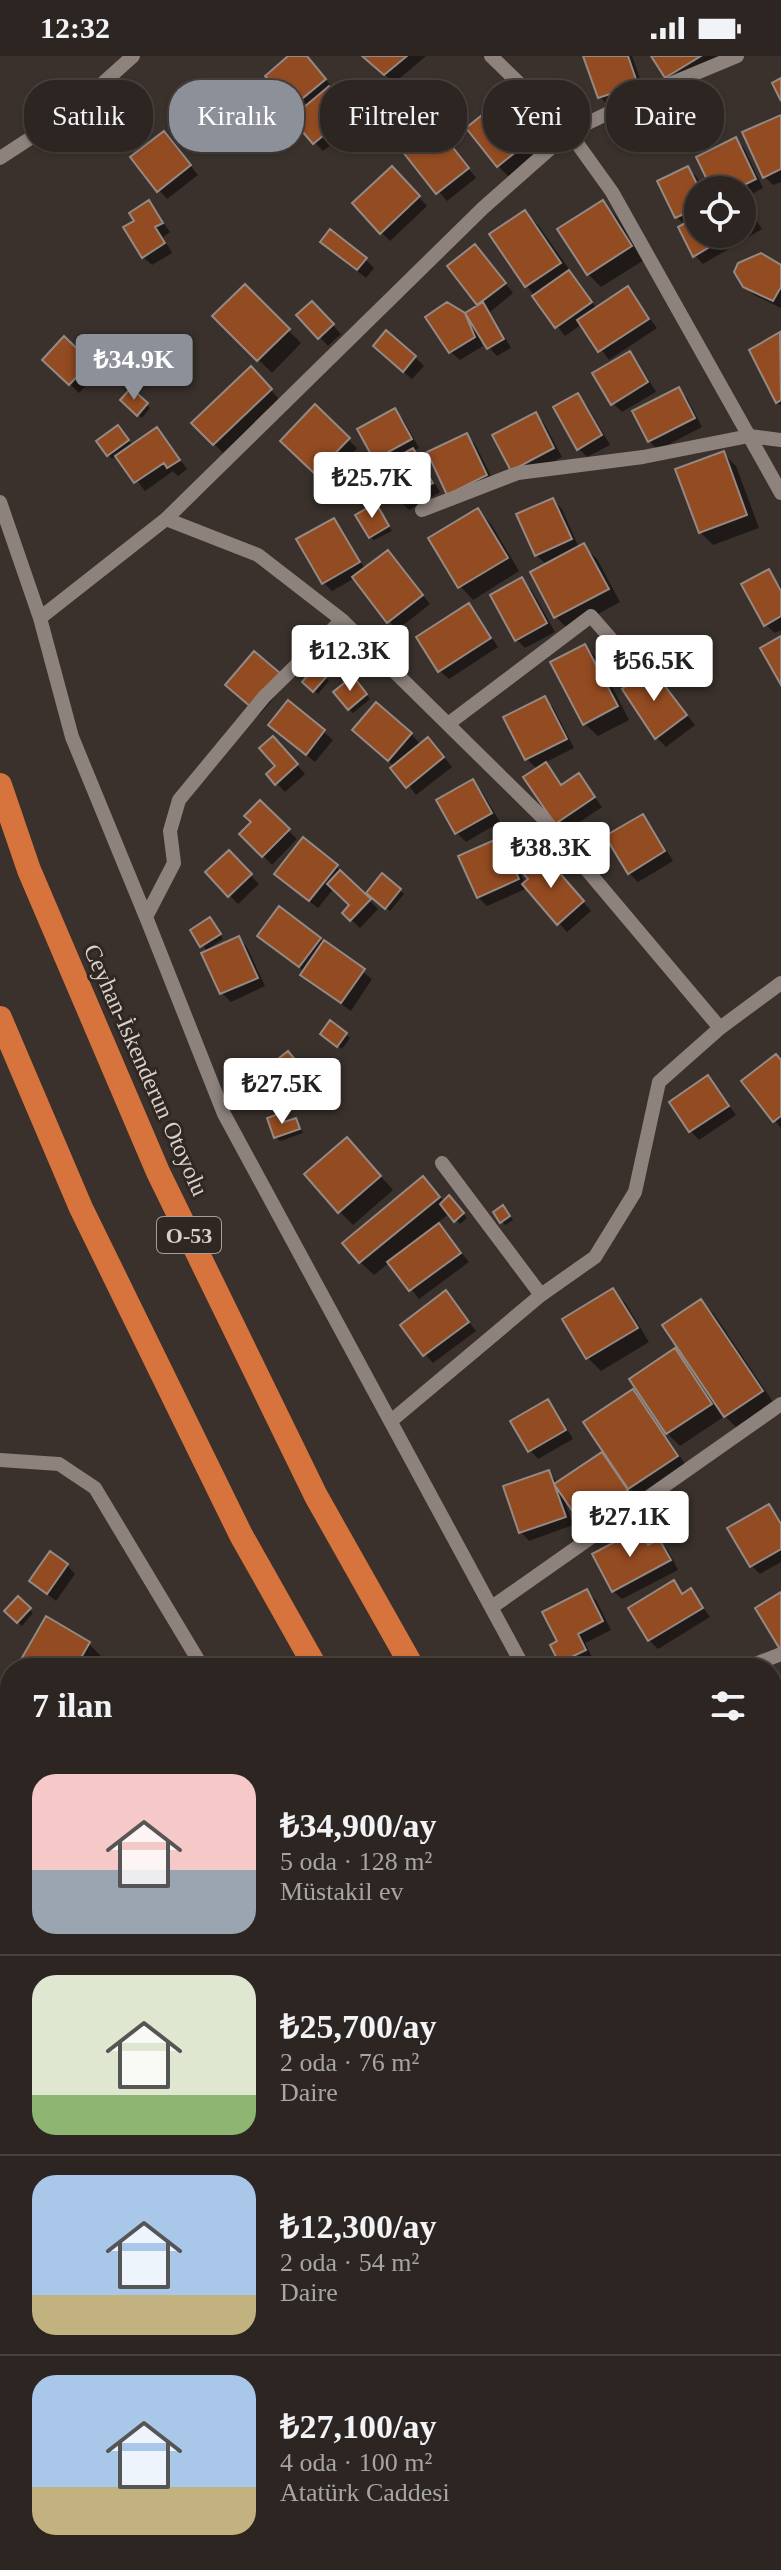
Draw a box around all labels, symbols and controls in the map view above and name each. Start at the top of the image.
text: 12:32 [40,11,110,44]
chip: Satılık [24,80,153,152]
chip: Kiralık [169,80,304,152]
chip: Filtreler [320,80,467,152]
chip: Yeni [483,80,590,152]
chip: Daire [606,80,724,152]
map controls [684,176,756,248]
button: locate [684,176,756,248]
pin: ₺34.9K [69,334,199,402]
text: ₺34.9K [94,345,174,374]
pin: ₺25.7K [307,452,437,520]
text: ₺25.7K [332,463,412,492]
pin: ₺12.3K [285,625,415,693]
pin: ₺56.5K [589,635,719,703]
text: ₺12.3K [310,636,390,665]
text: ₺56.5K [614,646,694,675]
pin: ₺38.3K [486,822,616,890]
text: ₺38.3K [511,833,591,862]
street label: Ceyhan-İskenderun Otoyolu [79,940,213,1200]
pin: ₺27.5K [217,1058,347,1126]
text: ₺27.5K [242,1069,322,1098]
road number: O-53 [157,1217,221,1253]
pin: ₺27.1K [565,1491,695,1559]
text: ₺27.1K [590,1502,670,1531]
icon: filters [706,1684,750,1728]
text: 7 ilan [32,1687,112,1724]
icon: home [96,1806,192,1902]
text: ₺34,900/ay [280,1807,436,1844]
text: 5 oda · 128 m² [280,1847,432,1876]
text: Müstakil ev [280,1877,404,1906]
icon: home [96,2007,192,2103]
text: ₺25,700/ay [280,2008,436,2045]
text: 2 oda · 76 m² [280,2048,419,2077]
text: Daire [280,2078,338,2107]
icon: home [96,2207,192,2303]
text: ₺12,300/ay [280,2208,436,2245]
text: 2 oda · 54 m² [280,2248,419,2277]
text: Daire [280,2278,338,2307]
icon: home [96,2407,192,2503]
text: ₺27,100/ay [280,2408,436,2445]
text: 4 oda · 100 m² [280,2448,432,2477]
text: Atatürk Caddesi [280,2478,450,2507]

